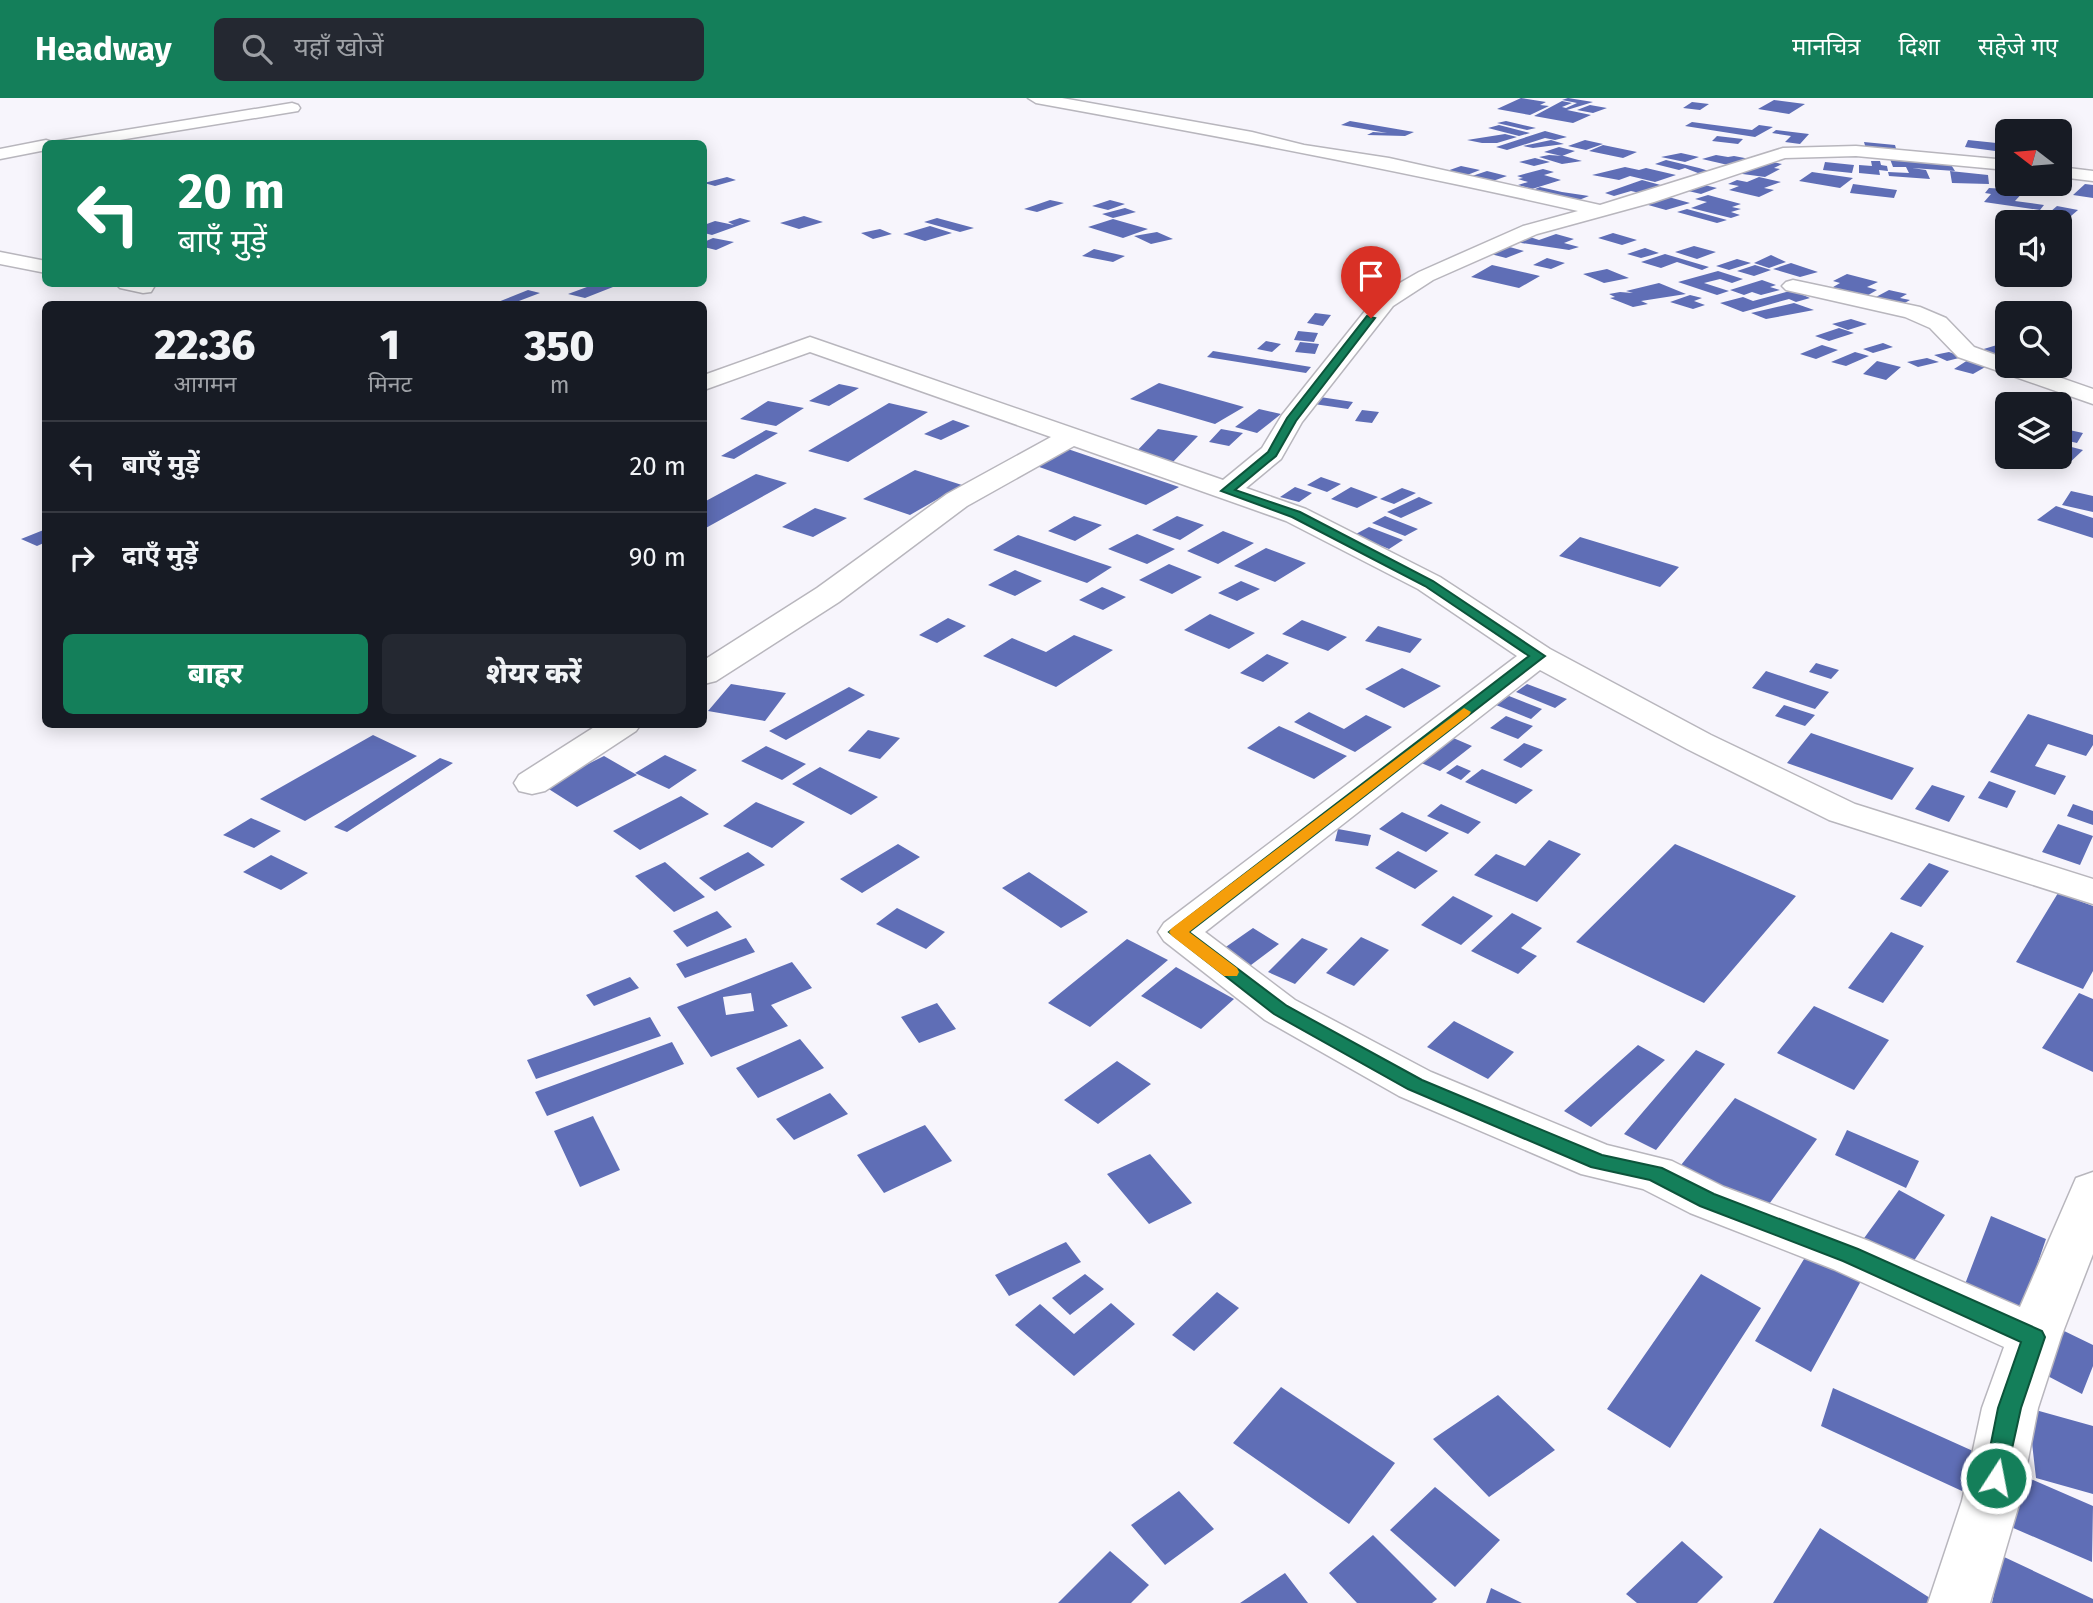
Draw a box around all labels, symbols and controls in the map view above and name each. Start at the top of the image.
search box [214,18,704,81]
text: Headway [35,29,172,69]
icon: search [238,30,276,68]
text: यहाँ खोजें [294,32,384,63]
text: मानचित्र [1792,33,1861,61]
text: दिशा [1899,33,1940,61]
text: सहेजे गए [1978,33,2058,61]
north arrow [1995,119,2072,196]
map controls [1995,119,2072,469]
text: 20 m [178,162,285,221]
icon: left [63,168,154,259]
button: sound [1995,210,2072,287]
text: बाएँ मुड़ें [178,222,267,260]
pin [1341,246,1401,318]
icon: arrive [1352,257,1390,295]
button: search [1995,301,2072,378]
text: 22:36 [155,320,255,370]
text: 1 [380,320,400,370]
text: 350 [525,321,595,371]
text: आगमन [173,370,236,398]
text: मिनट [368,370,412,398]
text: m [550,371,569,399]
button: layers [1995,392,2072,469]
icon: left [63,448,101,486]
text: बाएँ मुड़ें [122,449,199,480]
text: 20 m [629,451,686,482]
icon: right [63,539,101,577]
text: दाएँ मुड़ें [122,540,198,571]
text: 90 m [629,542,686,573]
button: बाहर [63,634,368,714]
button: शेयर करें [382,634,686,714]
position arrow [1959,1441,2033,1515]

